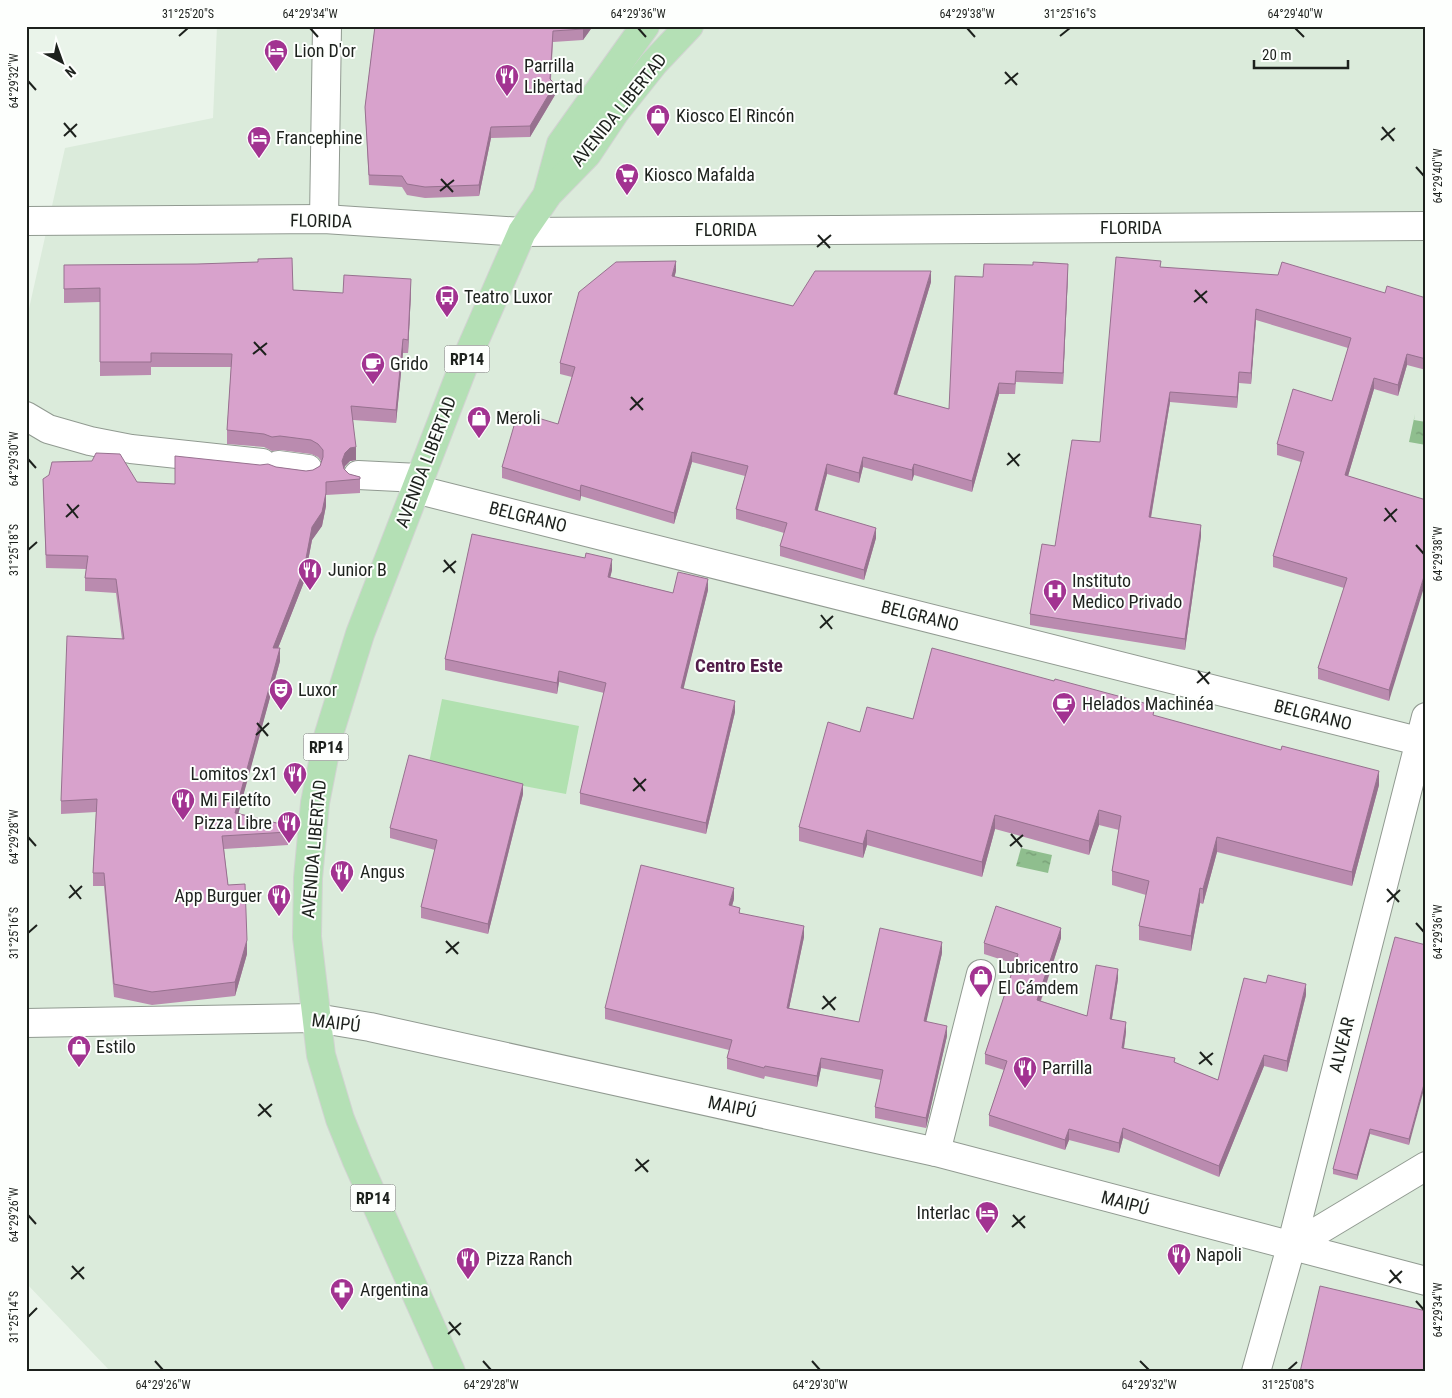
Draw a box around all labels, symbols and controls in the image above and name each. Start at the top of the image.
text: 31°25'20"S [162,7,214,21]
text: 64°29'34"W [282,7,338,21]
text: 64°29'36"W [610,7,666,21]
text: 64°29'38"W [939,7,995,21]
text: 31°25'16"S [1044,7,1096,21]
text: 64°29'40"W [1267,7,1323,21]
north arrow [38,38,88,88]
hotel icon: Lion D'or [263,38,289,72]
scale bar [1254,38,1348,70]
place label: Lion D'or [294,40,356,61]
text: 20 m [1262,46,1292,64]
street label: AVENIDA LIBERTAD [567,49,670,170]
text: 64°29'32"W [7,53,21,109]
place label: Parrilla Libertad [524,55,583,97]
text: N [62,63,79,81]
restaurant icon: Parrilla Libertad [494,63,520,97]
shop icon: Kiosco El Rincón [645,103,671,137]
place label: Kiosco El Rincón [676,105,794,126]
hotel icon: Francephine [246,125,272,159]
place label: Francephine [276,127,363,148]
text: 64°29'40"W [1431,148,1445,204]
supermarket icon: Kiosco Mafalda [614,162,640,196]
place label: Kiosco Mafalda [644,164,755,185]
street label: FLORIDA [290,209,353,232]
street label: FLORIDA [1100,217,1163,238]
street label: FLORIDA [695,219,758,240]
bus stop icon: Teatro Luxor [434,284,460,318]
place label: Teatro Luxor [464,286,553,307]
road number: RP14 [444,346,490,372]
cafe icon: Grido [360,351,386,385]
place label: Grido [390,353,428,374]
street label: AVENIDA LIBERTAD [391,393,460,530]
shop icon: Meroli [466,405,492,439]
place label: Meroli [496,407,541,428]
text: 64°29'30"W [7,431,21,487]
street label: BELGRANO [487,497,569,536]
text: 31°25'18"S [7,524,21,576]
text: 64°29'38"W [1431,526,1445,582]
restaurant icon: Junior B [297,557,323,591]
place label: Junior B [328,559,387,580]
place label: Instituto Medico Privado [1072,570,1182,612]
hospital icon: Instituto Medico Privado [1042,578,1068,612]
street label: BELGRANO [879,596,961,635]
district label: Centro Este [695,654,783,677]
theatre icon: Luxor [268,677,294,711]
place label: Luxor [298,679,338,700]
cafe icon: Helados Machinéa [1051,691,1077,725]
place label: Helados Machinéa [1082,693,1214,714]
street label: BELGRANO [1272,695,1354,734]
road number: RP14 [304,734,348,760]
restaurant icon: Lomitos 2x1 [282,761,308,795]
place label: Lomitos 2x1 [191,763,278,784]
street label: AVENIDA LIBERTAD [297,779,330,919]
restaurant icon: Mi Filetíto [170,787,196,821]
place label: Mi Filetíto [200,789,271,810]
text: 64°29'28"W [7,809,21,865]
restaurant icon: Pizza Libre [276,810,302,844]
place label: Pizza Libre [194,812,272,833]
restaurant icon: Angus [329,859,355,893]
place label: Angus [360,861,405,882]
restaurant icon: App Burguer [266,883,292,917]
place label: App Burguer [174,885,263,906]
text: 64°29'36"W [1431,904,1445,960]
text: 31°25'16"S [7,907,21,959]
place label: Lubricentro El Cámdem [998,956,1079,998]
shop icon: Lubricentro El Cámdem [968,964,994,998]
street label: MAIPÚ [311,1009,362,1036]
street label: ALVEAR [1325,1015,1359,1075]
shop icon: Estilo [66,1034,92,1068]
place label: Estilo [96,1036,136,1057]
restaurant icon: Parrilla [1012,1055,1038,1089]
place label: Parrilla [1042,1057,1092,1078]
street label: MAIPÚ [706,1091,758,1122]
road number: RP14 [350,1184,396,1212]
street label: MAIPÚ [1099,1186,1151,1219]
text: 64°29'26"W [7,1187,21,1243]
hotel icon: Interlac [974,1200,1000,1234]
place label: Interlac [916,1202,970,1223]
restaurant icon: Napoli [1166,1242,1192,1276]
place label: Napoli [1196,1244,1242,1265]
restaurant icon: Pizza Ranch [455,1246,481,1280]
place label: Pizza Ranch [486,1248,573,1269]
pharmacy icon: Argentina [329,1277,355,1311]
place label: Argentina [360,1279,429,1300]
text: 64°29'34"W [1431,1282,1445,1338]
text: 31°25'14"S [7,1291,21,1343]
text: 64°29'26"W [135,1378,191,1392]
text: 64°29'28"W [463,1378,519,1392]
text: 64°29'30"W [792,1378,848,1392]
text: 64°29'32"W [1121,1378,1177,1392]
text: 31°25'08"S [1262,1378,1314,1392]

